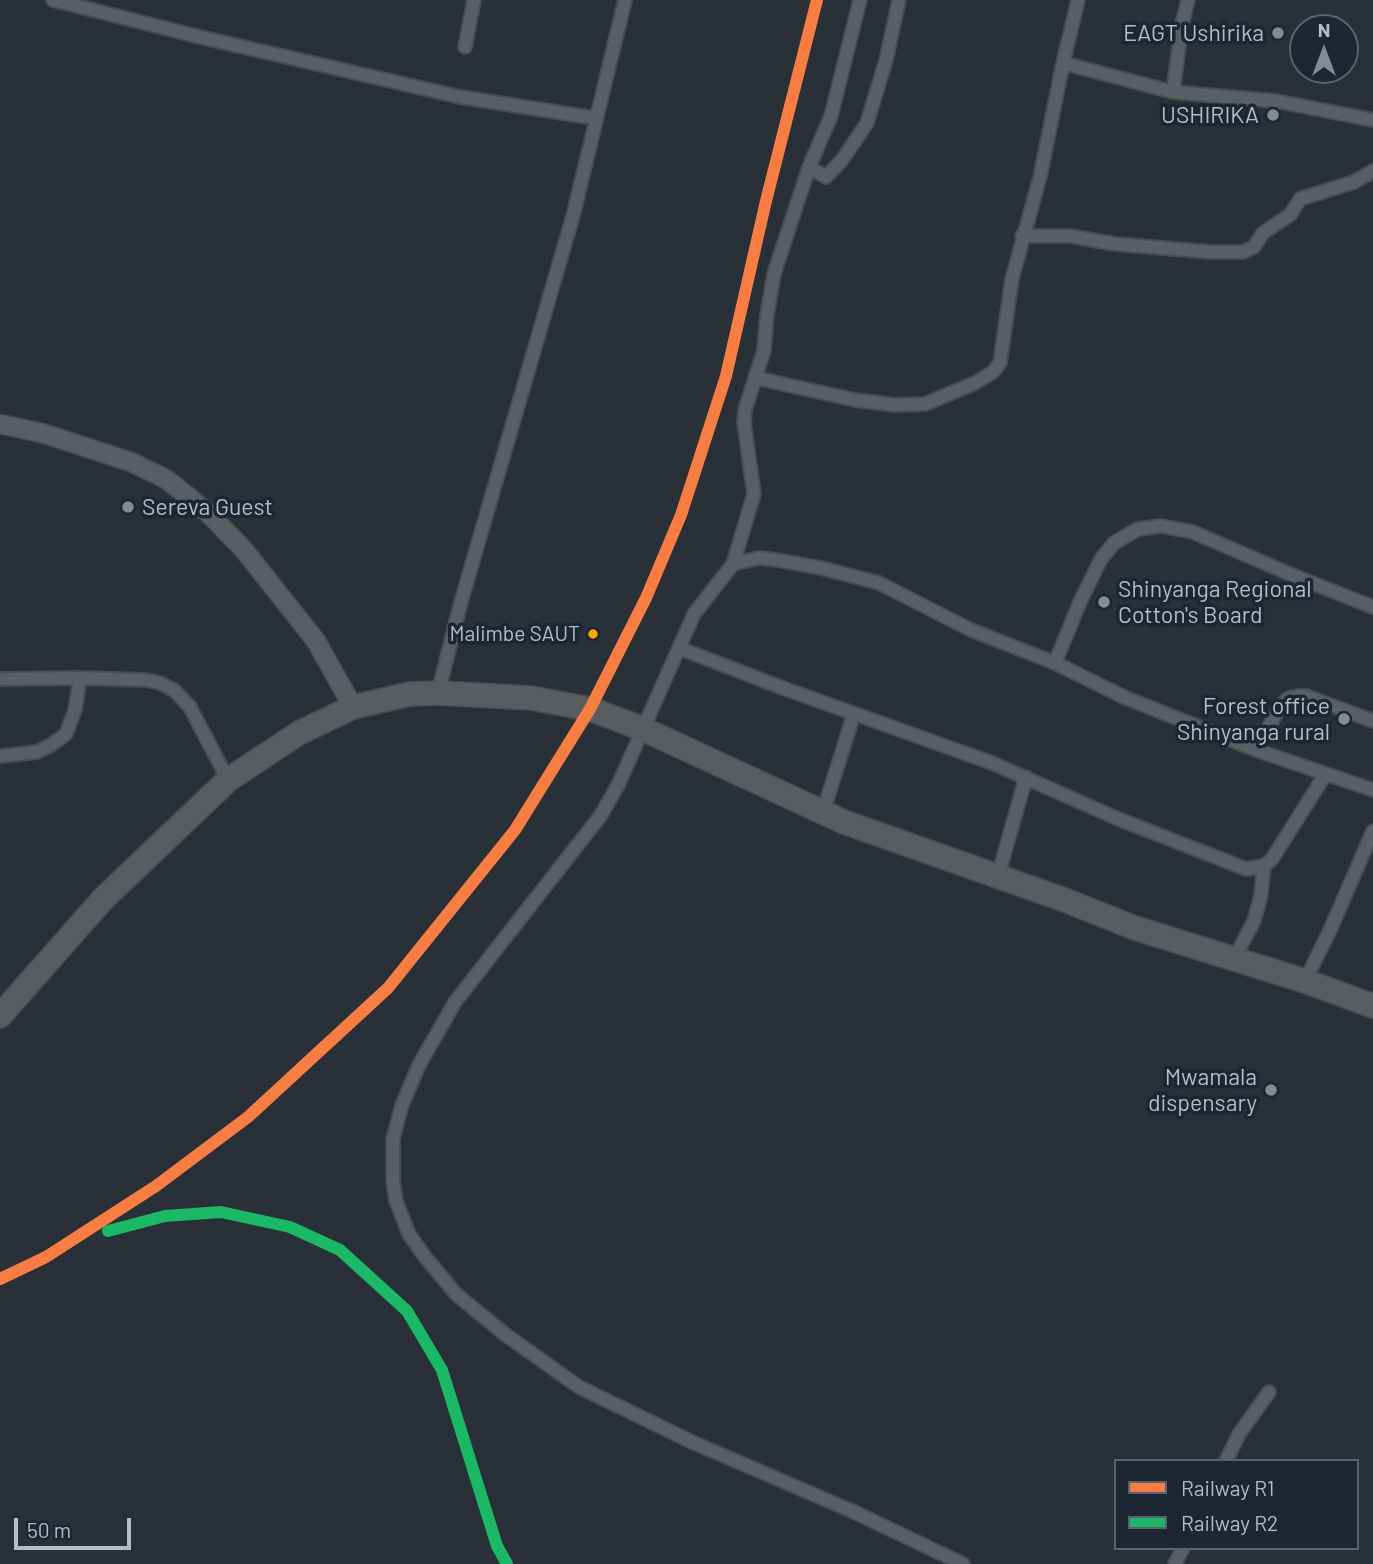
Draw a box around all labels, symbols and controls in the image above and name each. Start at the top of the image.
north arrow [1289,14,1359,84]
text: N [1318,18,1330,41]
place label: EAGT Ushirika [1123,19,1264,47]
marker: EAGT Ushirika [1270,25,1286,41]
place label: USHIRIKA [1161,101,1259,129]
marker: USHIRIKA [1265,107,1281,123]
place label: Sereva Guest [142,493,273,521]
marker: Sereva Guest [120,499,136,515]
place label: Shinyanga Regional Cotton's Board [1118,575,1311,629]
marker: Shinyanga Regional Cotton's Board [1096,594,1112,610]
place label: Malimbe SAUT [450,621,580,647]
marker: Malimbe SAUT [586,627,600,641]
place label: Forest office Shinyanga rural [1177,692,1330,746]
marker: Forest office Shinyanga rural [1336,711,1352,727]
place label: Mwamala dispensary [1148,1063,1257,1117]
marker: Mwamala dispensary [1263,1082,1279,1098]
legend [1114,1459,1359,1550]
text: Railway R1 [1181,1475,1274,1500]
scale bar [18,1504,135,1548]
text: Railway R2 [1181,1510,1278,1535]
text: 50 m [27,1517,71,1542]

